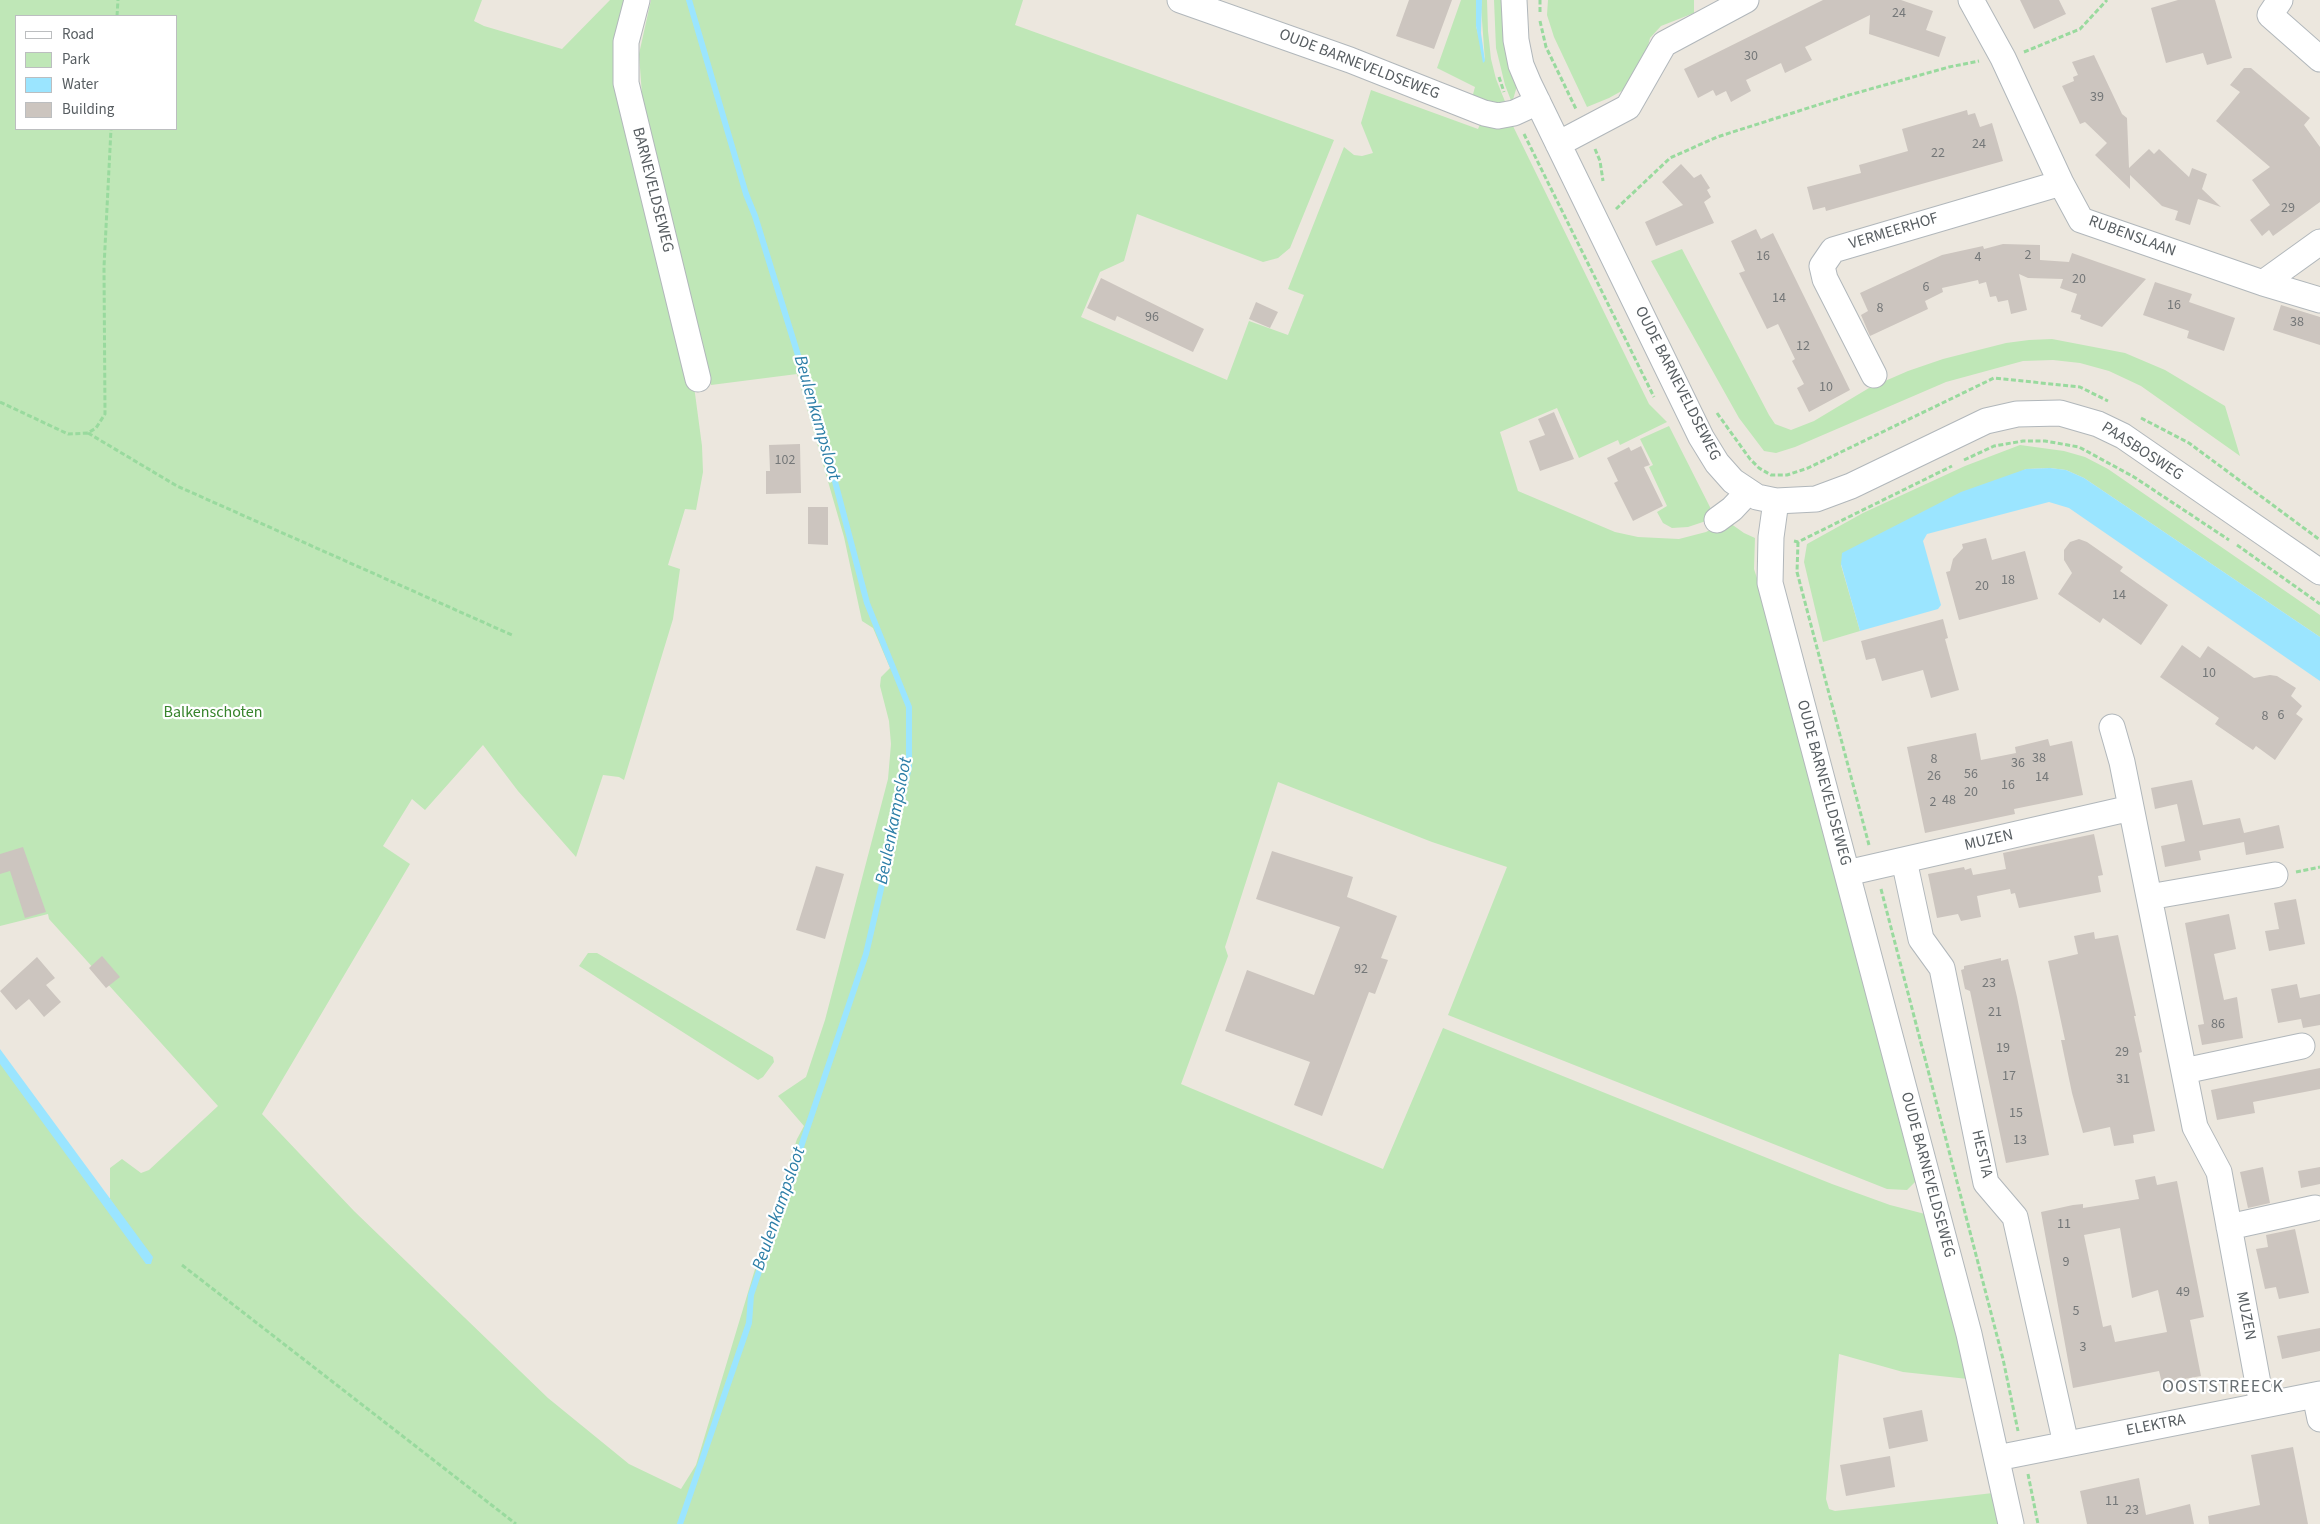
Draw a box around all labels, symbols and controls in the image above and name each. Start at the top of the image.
house number: 24 [1892,6,1906,22]
legend [15,15,178,130]
text: Road [62,24,94,45]
street label: OUDE BARNEVELDSEWEG [1276,25,1442,105]
text: Park [62,49,90,70]
house number: 30 [1744,49,1758,65]
text: Water [62,74,98,95]
house number: 39 [2090,90,2104,106]
text: Building [62,99,114,120]
street label: BARNEVELDSEWEG [627,126,677,254]
house number: 24 [1972,137,1986,153]
house number: 22 [1931,146,1945,162]
house number: 29 [2281,201,2295,217]
street label: VERMEERHOF [1847,209,1941,255]
street label: RUBENSLAAN [2086,212,2178,262]
house number: 2 [2025,248,2031,264]
house number: 16 [1756,249,1770,265]
house number: 4 [1975,250,1981,266]
house number: 20 [2072,272,2086,288]
house number: 6 [1923,280,1929,296]
house number: 14 [1772,291,1786,307]
house number: 16 [2167,298,2181,314]
house number: 8 [1877,301,1883,317]
street label: OUDE BARNEVELDSEWEG [1630,304,1724,464]
house number: 96 [1145,310,1159,326]
house number: 38 [2290,315,2304,331]
house number: 12 [1796,339,1810,355]
water label: Beulenkampsloot [788,353,844,483]
house number: 10 [1819,380,1833,396]
street label: PAASBOSWEG [2098,418,2186,486]
house number: 102 [775,453,795,469]
house number: 18 [2001,573,2015,589]
house number: 20 [1975,579,1989,595]
house number: 14 [2112,588,2126,604]
house number: 10 [2202,666,2216,682]
street label: OUDE BARNEVELDSEWEG [1792,698,1854,868]
park label: Balkenschoten [164,703,262,723]
house number: 6 [2278,708,2284,724]
house number: 8 [2262,709,2268,725]
house number: 38 [2032,751,2046,767]
house number: 8 [1931,752,1937,768]
water label: Beulenkampsloot [872,756,918,886]
house number: 36 [2011,756,2025,772]
house number: 56 [1964,767,1978,783]
house number: 26 [1927,769,1941,785]
house number: 14 [2035,770,2049,786]
house number: 16 [2001,778,2015,794]
house number: 20 [1964,785,1978,801]
house number: 48 [1942,793,1956,809]
house number: 2 [1930,795,1936,811]
street label: MUZEN [1963,826,2015,856]
house number: 92 [1354,962,1368,978]
house number: 23 [1982,976,1996,992]
house number: 21 [1988,1005,2002,1021]
house number: 86 [2211,1017,2225,1033]
house number: 19 [1996,1041,2010,1057]
house number: 29 [2115,1045,2129,1061]
house number: 17 [2002,1069,2016,1085]
house number: 31 [2116,1072,2130,1088]
street label: OUDE BARNEVELDSEWEG [1896,1090,1958,1260]
house number: 15 [2009,1106,2023,1122]
street label: HESTIA [1966,1128,1996,1180]
house number: 13 [2013,1133,2027,1149]
water label: Beulenkampsloot [749,1145,811,1273]
house number: 11 [2057,1217,2071,1233]
house number: 9 [2063,1255,2069,1271]
house number: 49 [2176,1285,2190,1301]
street label: MUZEN [2231,1290,2259,1342]
house number: 5 [2073,1304,2079,1320]
house number: 3 [2080,1340,2086,1356]
district label: OOSTSTREECK [2161,1377,2285,1399]
street label: ELEKTRA [2125,1411,2187,1441]
house number: 11 [2105,1494,2119,1510]
house number: 23 [2125,1503,2139,1519]

